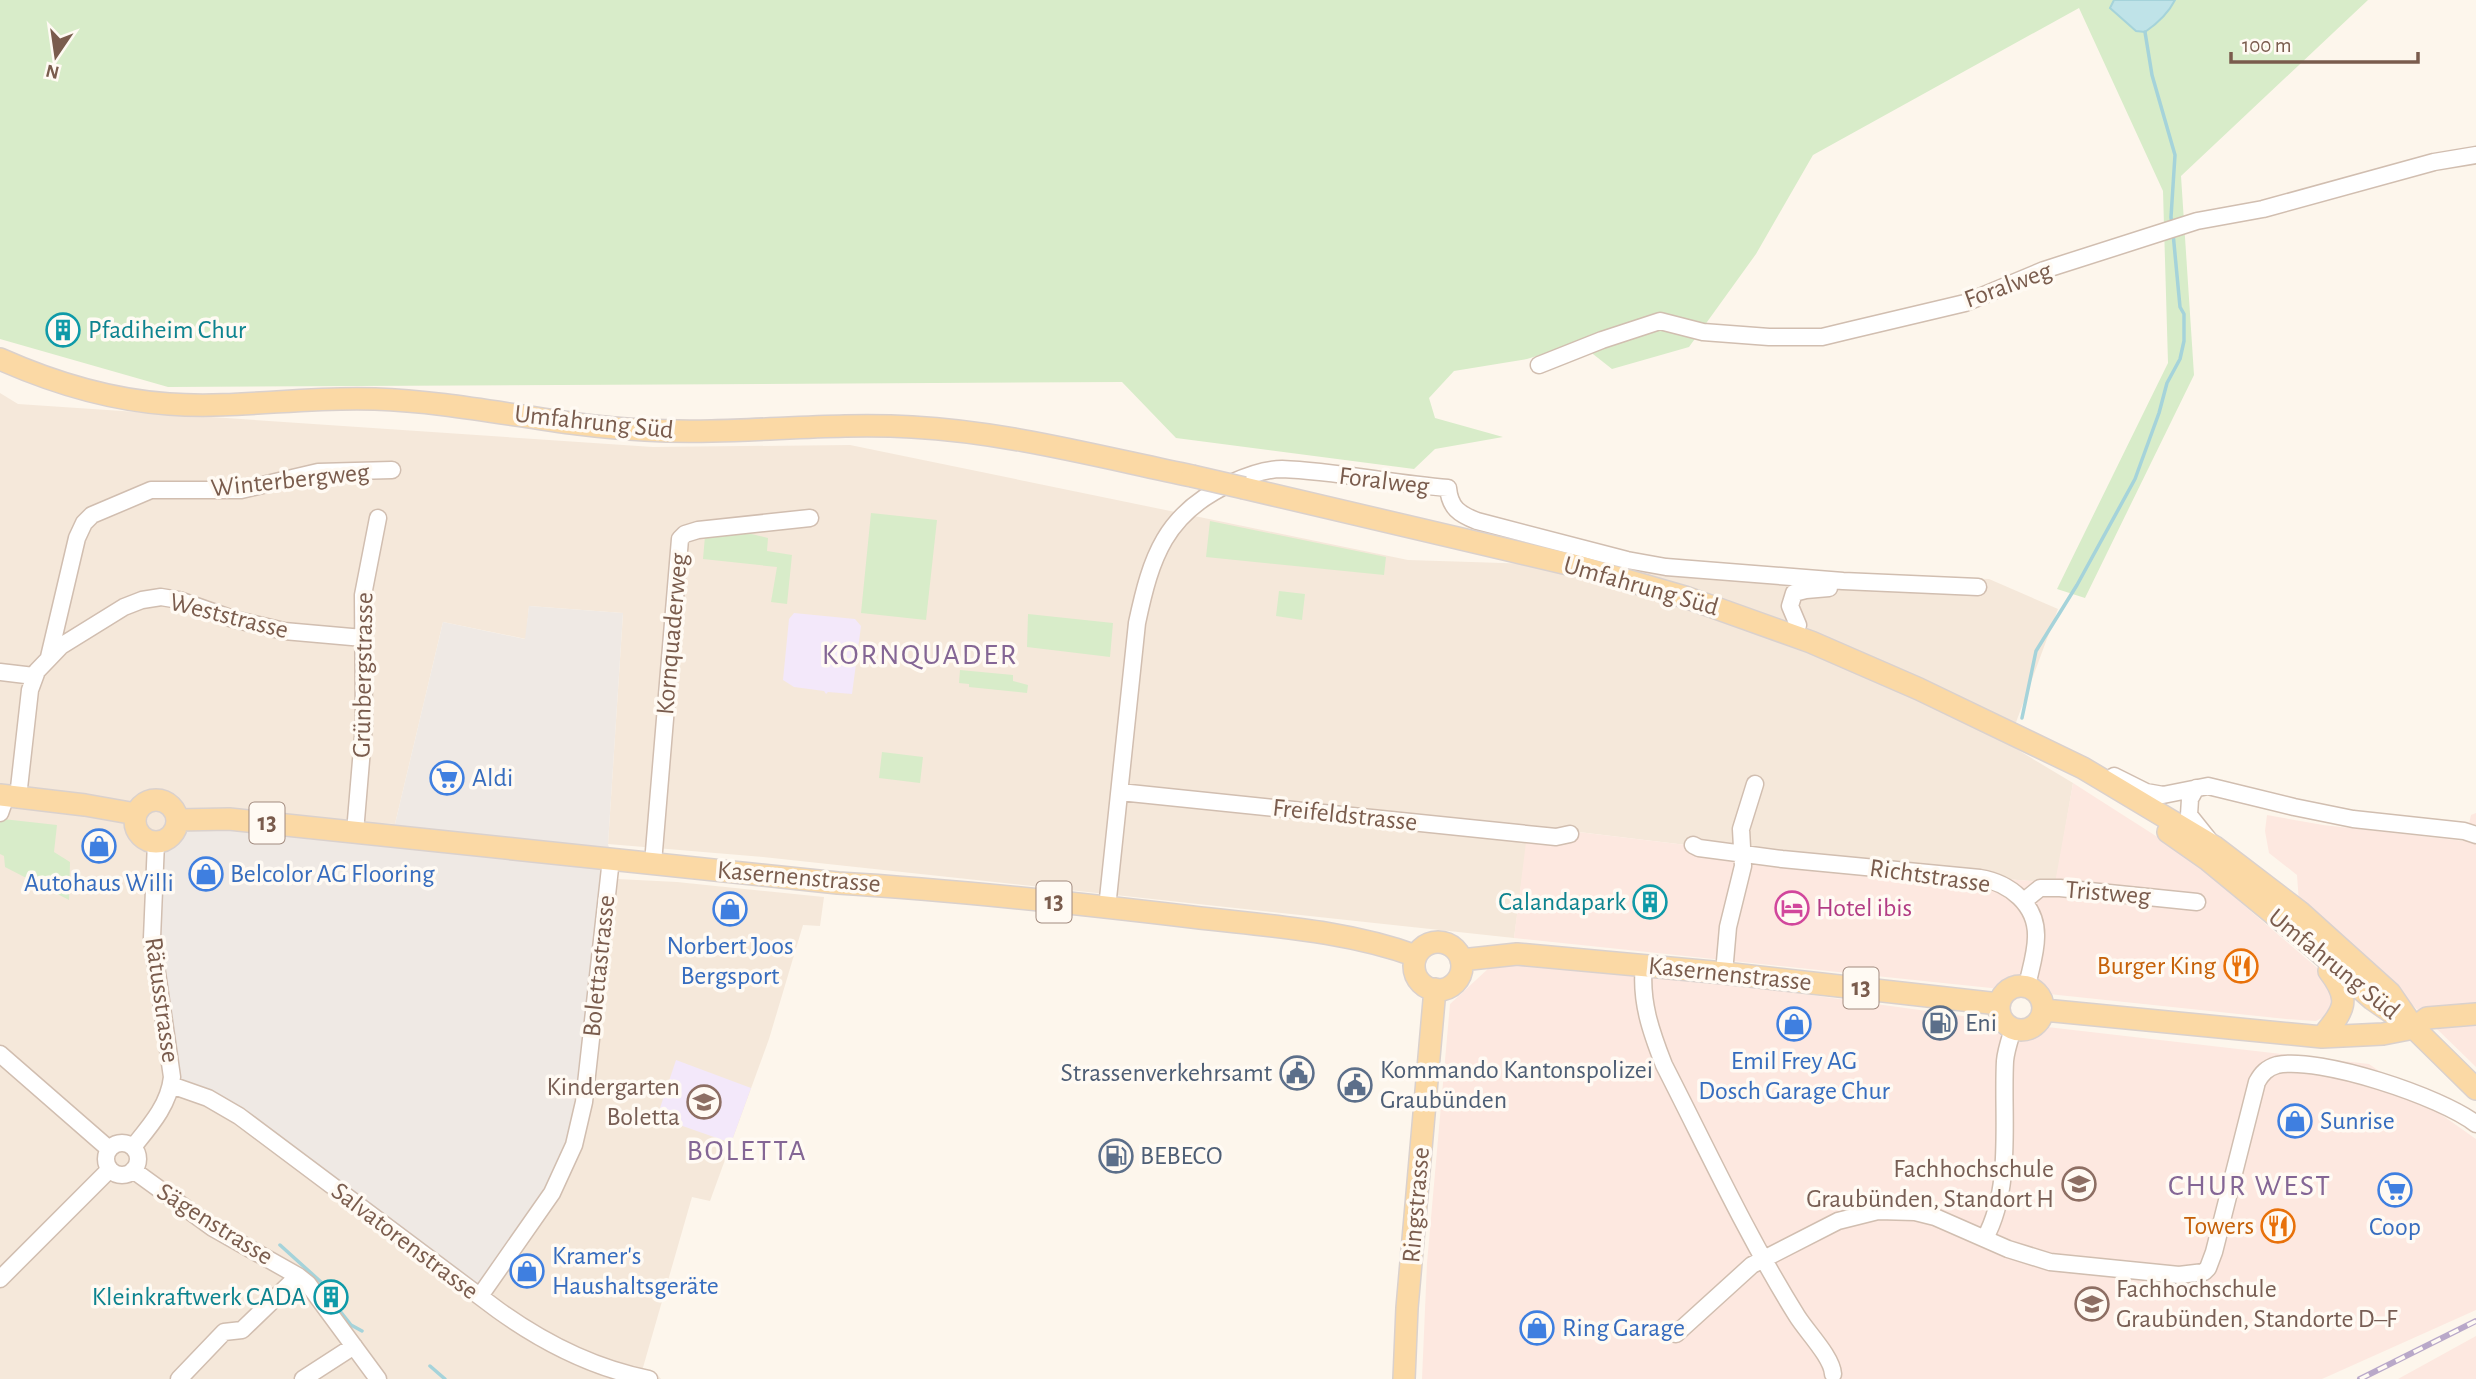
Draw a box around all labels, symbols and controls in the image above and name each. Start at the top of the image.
north arrow [21,21,91,91]
scale bar [2231,21,2418,65]
text: 100 m [2242,35,2292,56]
text: N [44,60,61,82]
street label: Foralweg [1961,257,2055,313]
building icon: Pfadiheim Chur [44,311,82,349]
place label: Pfadiheim Chur [88,317,247,343]
street label: Umfahrung Süd [513,401,675,443]
street label: Winterbergweg [209,459,371,501]
street label: Foralweg [1337,463,1431,499]
street label: Umfahrung Süd [1561,551,1721,621]
street label: Kornquaderweg [652,552,692,716]
street label: Weststrasse [167,589,291,643]
street label: Grünbergstrasse [349,592,377,758]
district label: KORNQUADER [822,640,1018,670]
supermarket icon: Aldi [428,759,466,797]
place label: Aldi [472,765,513,791]
street label: Freifeldstrasse [1271,794,1419,836]
road number: 13 [250,802,284,844]
shop icon: Autohaus Willi [80,827,118,865]
shop icon: Belcolor AG Flooring [187,855,225,893]
street label: Richtstrasse [1868,855,1992,897]
street label: Kasernenstrasse [716,857,882,897]
place label: Belcolor AG Flooring [230,861,435,887]
place label: Autohaus Willi [24,870,174,896]
street label: Tristweg [2064,876,2152,910]
road number: 13 [1036,882,1072,922]
building icon: Calandapark [1631,883,1669,921]
place label: Calandapark [1498,889,1626,915]
hotel icon: Hotel ibis [1773,889,1811,927]
shop icon: Norbert Joos Bergsport [711,890,749,928]
street label: Bolettastrasse [579,894,619,1038]
place label: Hotel ibis [1816,895,1912,921]
street label: Umfahrung Süd [2264,904,2404,1024]
place label: Norbert Joos Bergsport [666,933,794,989]
street label: Rätusstrasse [140,936,184,1064]
restaurant icon: Burger King [2222,947,2260,985]
street label: Kasernenstrasse [1647,952,1813,996]
place label: Burger King [2097,953,2216,979]
road number: 13 [1843,968,1878,1008]
fuel station icon: Eni [1921,1004,1959,1042]
shop icon: Emil Frey AG Dosch Garage Chur [1775,1005,1813,1043]
place label: Eni [1965,1010,1997,1036]
place label: Emil Frey AG Dosch Garage Chur [1698,1048,1890,1104]
public building icon: Strassenverkehrsamt [1278,1054,1316,1092]
place label: Kommando Kantonspolizei Graubünden [1380,1057,1653,1113]
place label: Strassenverkehrsamt [1061,1060,1272,1086]
public building icon: Kommando Kantonspolizei Graubünden [1336,1066,1374,1104]
place label: Kindergarten Boletta [546,1074,680,1130]
school or university icon: Kindergarten Boletta [685,1083,723,1121]
shop icon: Sunrise [2276,1102,2314,1140]
place label: Sunrise [2320,1108,2395,1134]
district label: BOLETTA [686,1136,808,1166]
fuel station icon: BEBECO [1097,1137,1135,1175]
place label: BEBECO [1140,1143,1223,1169]
street label: Ringstrasse [1398,1146,1434,1264]
place label: Fachhochschule Graubünden, Standort H [1806,1156,2054,1212]
school or university icon: Fachhochschule Graubünden, Standort H [2060,1165,2098,1203]
district label: CHUR WEST [2168,1171,2332,1201]
supermarket icon: Coop [2376,1171,2414,1209]
street label: Sägenstrasse [153,1178,277,1270]
street label: Salvatorenstrasse [327,1178,483,1304]
restaurant icon: Towers [2259,1207,2297,1245]
place label: Towers [2183,1213,2254,1239]
place label: Coop [2369,1214,2421,1240]
place label: Kramer's Haushaltsgeräte [552,1243,719,1299]
shop icon: Kramer's Haushaltsgeräte [508,1252,546,1290]
place label: Fachhochschule Graubünden, Standorte D–F [2116,1276,2398,1332]
building icon: Kleinkraftwerk CADA [312,1278,350,1316]
place label: Kleinkraftwerk CADA [92,1284,306,1310]
school or university icon: Fachhochschule Graubünden, Standorte D–F [2073,1285,2111,1323]
shop icon: Ring Garage [1518,1309,1556,1347]
place label: Ring Garage [1562,1315,1685,1341]

